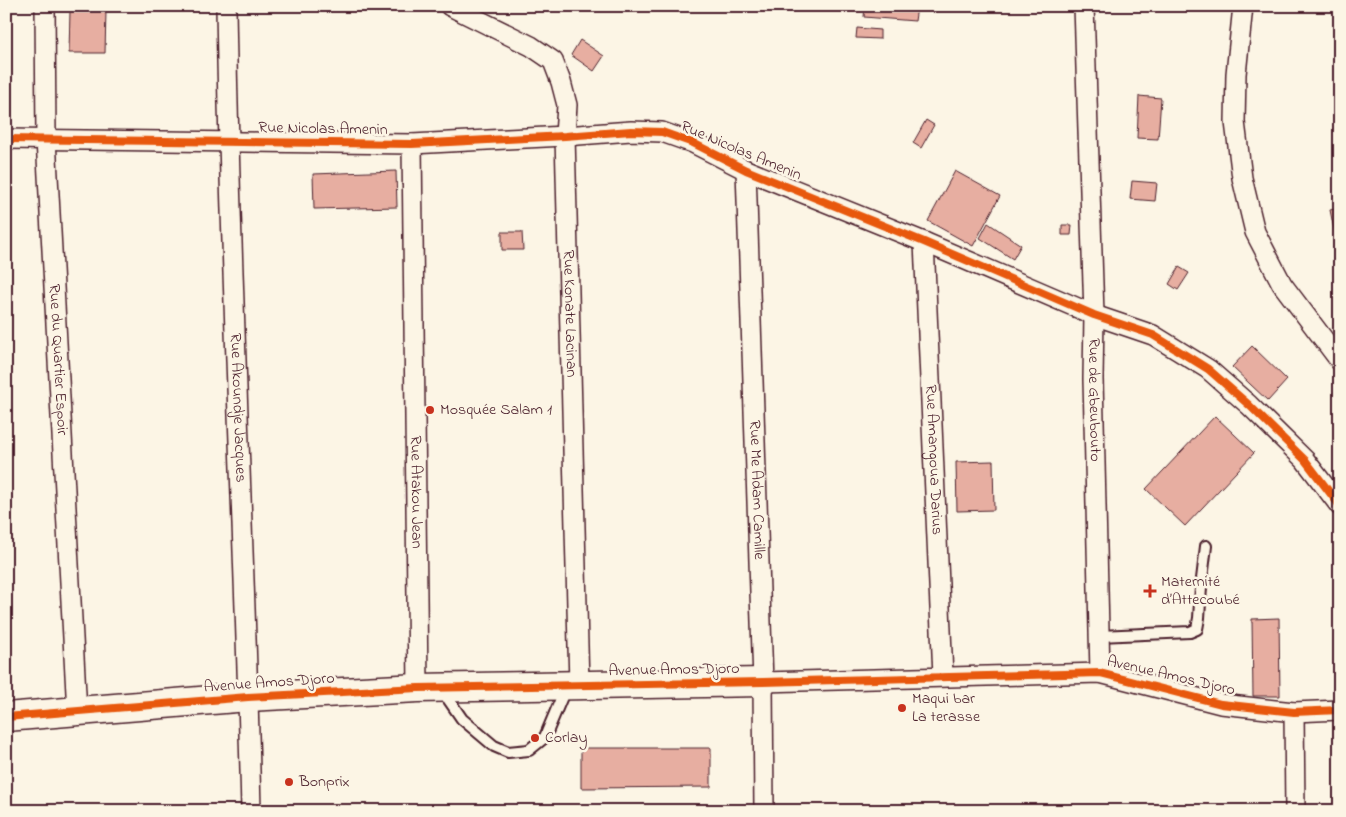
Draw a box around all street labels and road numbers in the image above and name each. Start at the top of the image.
street label: Rue Nicolas Amenin [677,115,805,187]
street label: Rue Nicolas Amenin [258,116,388,142]
street label: Rue Konate Lacinan [556,250,583,378]
street label: Rue du Quartier Espoir [42,283,74,436]
street label: Rue Akoundje Jacques [223,333,253,483]
street label: Rue de Gbeubouto [1081,338,1107,462]
street label: Rue Amangoua Darius [918,384,949,536]
street label: Rue Me Adam Camille [742,420,771,561]
street label: Rue Atakou Jean [403,435,428,549]
street label: Avenue Amos Djoro [1104,650,1238,702]
street label: Avenue Amos Djoro [608,657,740,683]
street label: Avenue Amos Djoro [203,666,335,700]

